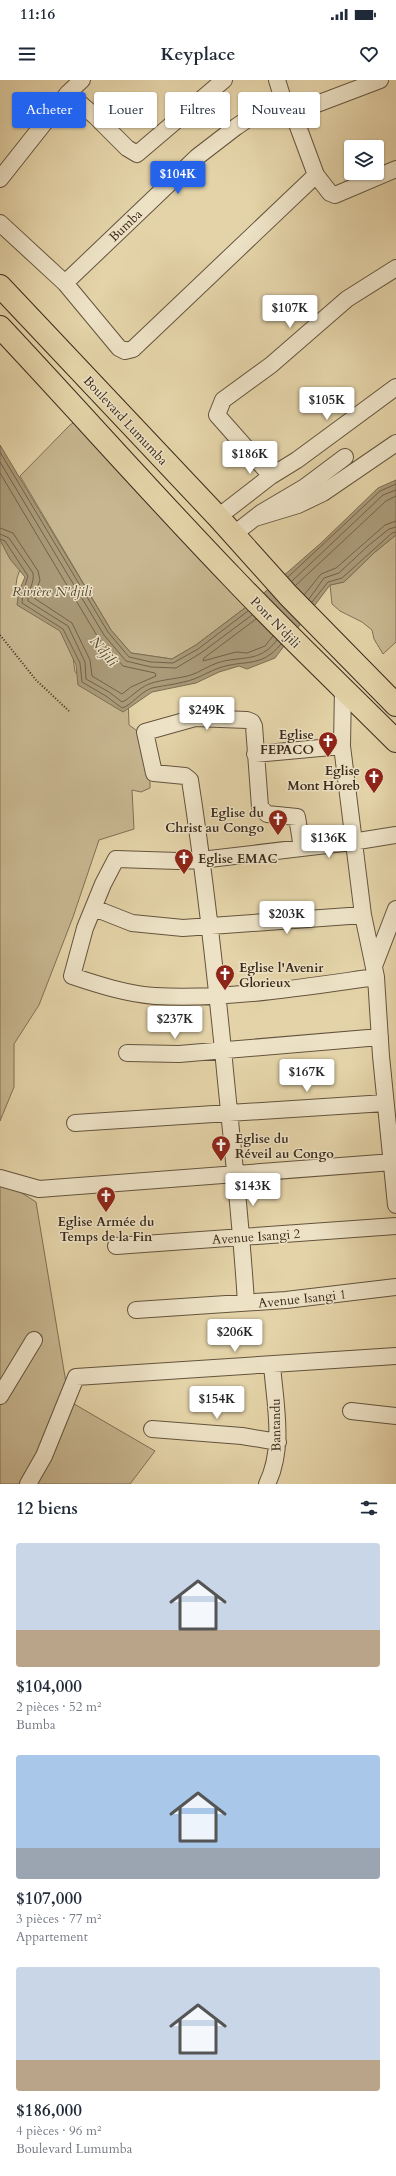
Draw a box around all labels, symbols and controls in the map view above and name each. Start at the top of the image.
text: 11:16 [20,4,55,24]
text: Keyplace [161,42,235,67]
icon: menu [16,43,38,65]
icon: heart [358,43,380,65]
chip: Acheter [12,92,86,128]
chip: Louer [94,92,157,128]
chip: Filtres [165,92,230,128]
chip: Nouveau [238,92,320,128]
map controls [344,140,384,180]
button: layers [344,140,384,180]
pin: $104K [150,161,206,195]
text: $104K [159,165,197,183]
street label: Bumba [105,205,146,246]
pin: $107K [262,295,318,329]
text: $107K [271,299,309,317]
street label: Boulevard Lumumba [79,372,172,470]
pin: $105K [299,387,355,421]
text: $105K [308,391,346,409]
pin: $186K [222,441,278,475]
text: $186K [231,445,269,463]
water label: Rivière N'djili [12,582,92,601]
street label: Pont N'djili [246,593,305,653]
water label: Ndjili [86,632,122,670]
pin: $249K [179,697,235,731]
text: $249K [188,701,226,719]
place label: Eglise FEPACO [260,726,314,759]
church icon: Eglise FEPACO [317,730,339,758]
place label: Eglise Mont Horeb [287,762,360,795]
church icon: Eglise Mont Horeb [363,766,385,794]
place label: Eglise du Christ au Congo [165,804,264,837]
church icon: Eglise du Christ au Congo [267,808,289,836]
pin: $136K [301,825,357,859]
text: $136K [310,829,348,847]
church icon: Eglise EMAC [173,847,195,875]
place label: Eglise EMAC [198,850,278,868]
pin: $203K [259,901,315,935]
text: $203K [268,905,306,923]
place label: Eglise l'Avenir Glorieux [239,959,324,992]
church icon: Eglise l'Avenir Glorieux [214,963,236,991]
pin: $237K [147,1006,203,1040]
text: $237K [156,1010,194,1028]
pin: $167K [279,1059,335,1093]
text: $167K [288,1063,326,1081]
place label: Eglise du Réveil au Congo [235,1130,334,1163]
church icon: Eglise du Réveil au Congo [210,1134,232,1162]
pin: $143K [225,1173,281,1207]
text: $143K [234,1177,272,1195]
church icon: Eglise Armée du Temps de la Fin [95,1185,117,1213]
place label: Eglise Armée du Temps de la Fin [57,1213,155,1246]
street label: Avenue Isangi 2 [211,1225,301,1249]
street label: Avenue Isangi 1 [257,1285,347,1313]
pin: $206K [207,1319,263,1353]
text: $206K [216,1323,254,1341]
pin: $154K [189,1386,245,1420]
text: $154K [198,1390,236,1408]
street label: Bantandu [267,1398,285,1452]
text: 12 biens [16,1497,78,1520]
icon: filters [358,1497,380,1519]
icon: home [162,1569,234,1641]
text: $104,000 [16,1675,82,1698]
text: 2 pièces · 52 m² [16,1698,101,1716]
text: Bumba [16,1716,56,1734]
icon: home [162,1781,234,1853]
text: $107,000 [16,1887,82,1910]
text: 3 pièces · 77 m² [16,1910,101,1928]
text: Appartement [16,1928,88,1946]
icon: home [162,1993,234,2065]
text: $186,000 [16,2099,82,2122]
text: 4 pièces · 96 m² [16,2122,101,2140]
text: Boulevard Lumumba [16,2140,132,2158]

